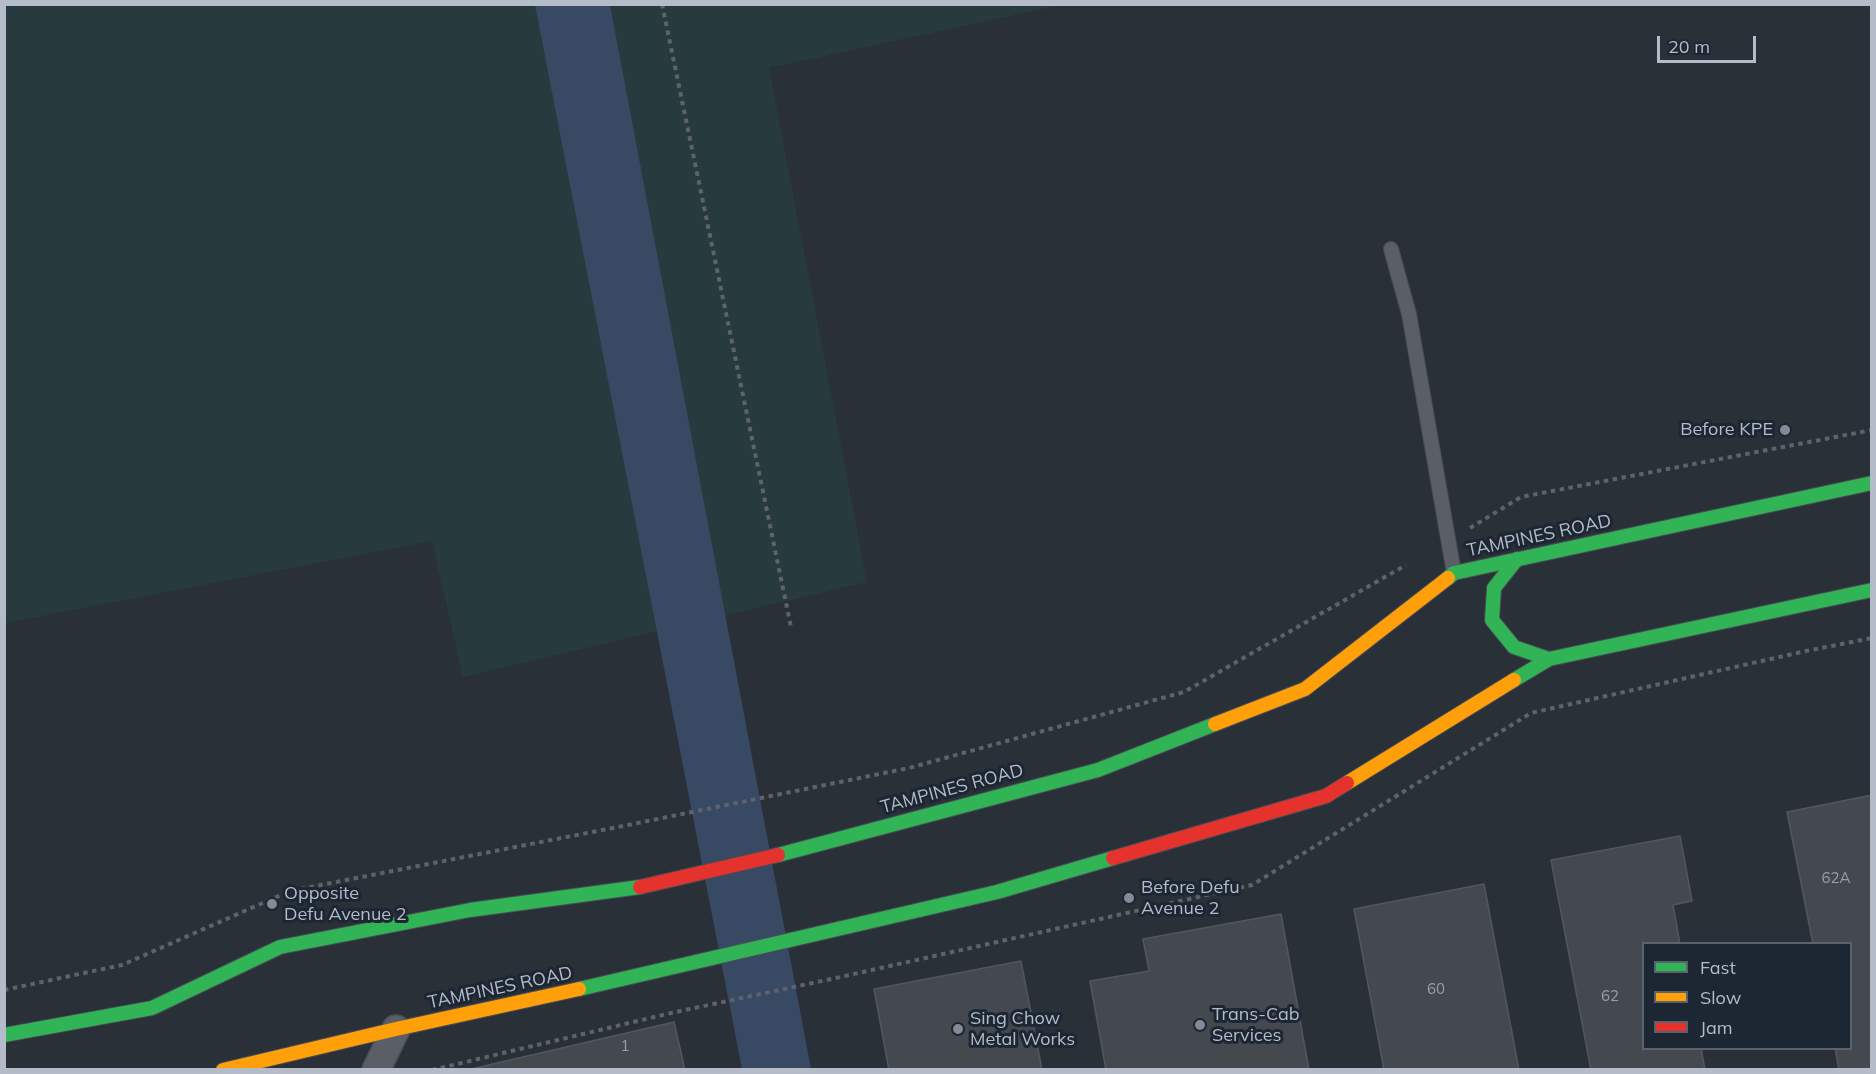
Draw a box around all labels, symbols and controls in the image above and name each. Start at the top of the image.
scale bar [1660,24,1759,62]
text: 20 m [1668,35,1710,58]
place label: Before KPE [1680,419,1773,441]
marker: Before KPE [1778,423,1792,437]
street label: TAMPINES ROAD [1465,510,1613,562]
street label: TAMPINES ROAD [878,760,1026,818]
house number: 62A [1821,869,1851,887]
place label: Before Defu Avenue 2 [1141,877,1240,920]
place label: Opposite Defu Avenue 2 [284,883,407,926]
marker: Before Defu Avenue 2 [1122,891,1136,905]
marker: Opposite Defu Avenue 2 [265,897,279,911]
legend [1642,942,1852,1050]
text: Fast [1700,956,1736,979]
street label: TAMPINES ROAD [426,962,574,1014]
house number: 60 [1427,980,1445,998]
text: Slow [1700,986,1741,1009]
house number: 62 [1601,987,1619,1005]
place label: Trans-Cab Services [1212,1004,1300,1046]
place label: Sing Chow Metal Works [970,1008,1075,1050]
text: Jam [1700,1016,1733,1039]
marker: Trans-Cab Services [1193,1018,1207,1032]
marker: Sing Chow Metal Works [951,1022,965,1036]
house number: 1 [621,1037,629,1055]

